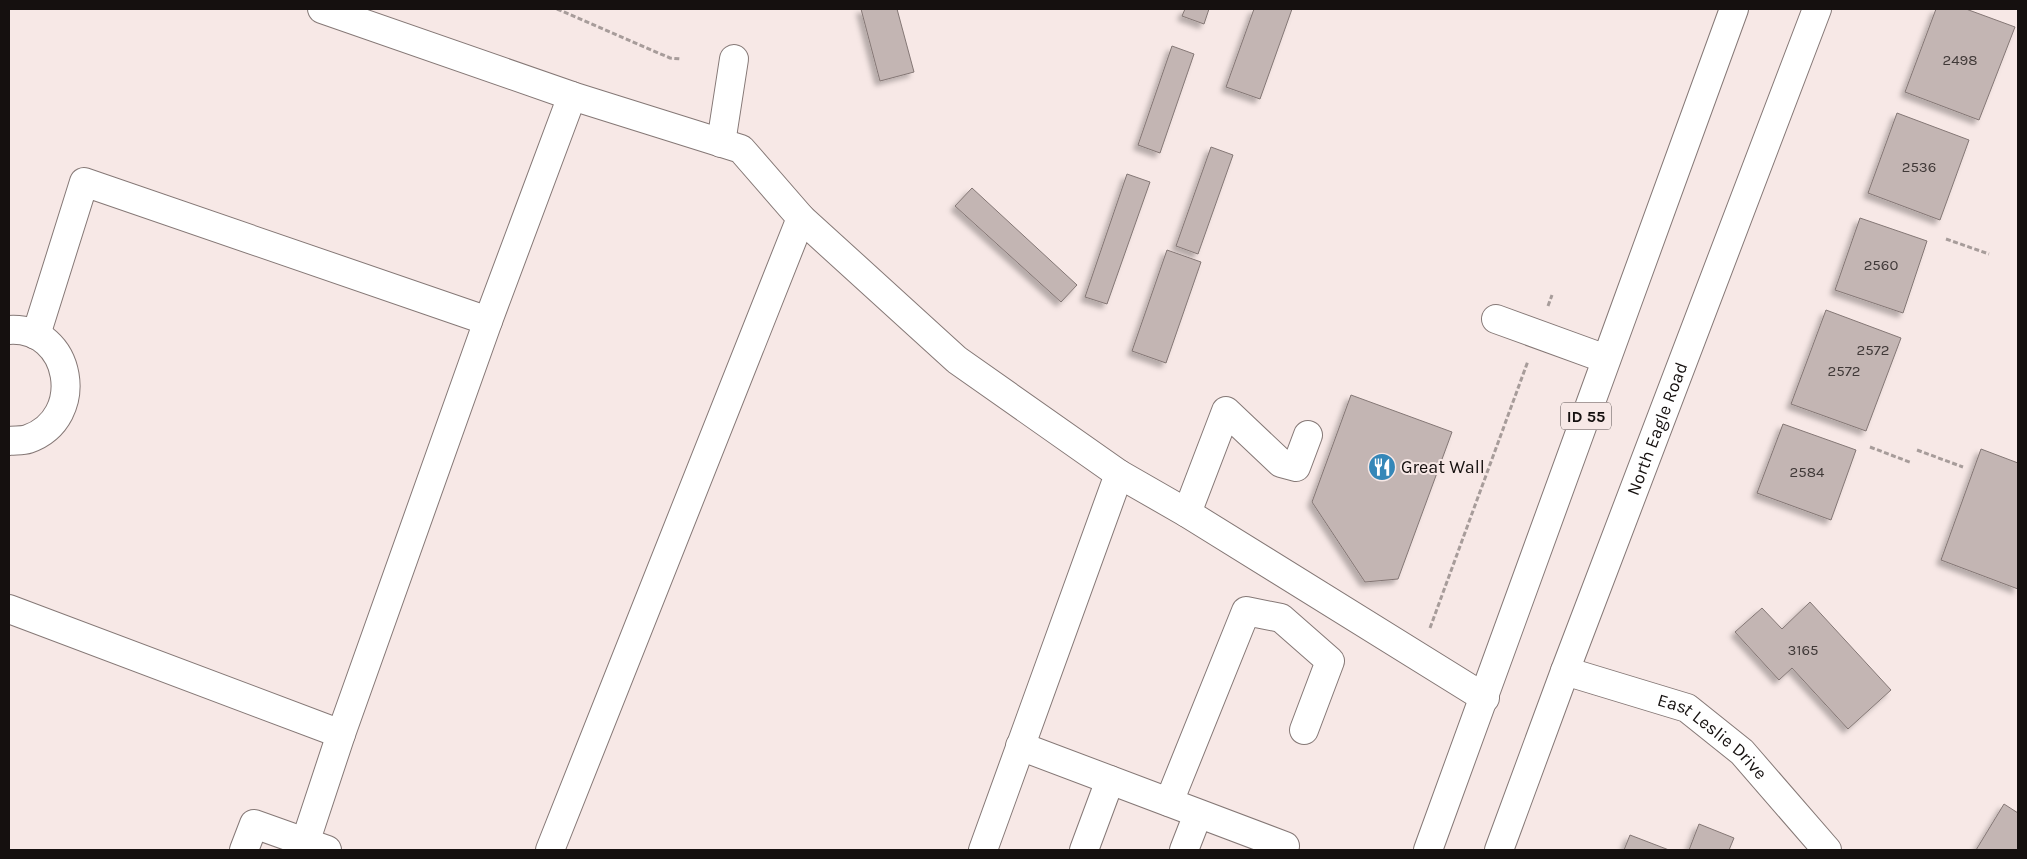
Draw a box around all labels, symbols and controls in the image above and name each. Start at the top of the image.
house number: 2498 [1943,51,1978,69]
house number: 2536 [1902,158,1936,176]
house number: 2560 [1864,256,1898,274]
house number: 2572 [1857,341,1889,359]
street label: North Eagle Road [1622,359,1693,498]
house number: 2572 [1828,362,1860,380]
road number: ID 55 [1561,402,1611,430]
restaurant icon: Great Wall [1367,452,1397,482]
place label: Great Wall [1401,456,1485,478]
house number: 2584 [1790,463,1825,481]
house number: 3165 [1788,641,1818,659]
street label: East Leslie Drive [1655,689,1772,784]

